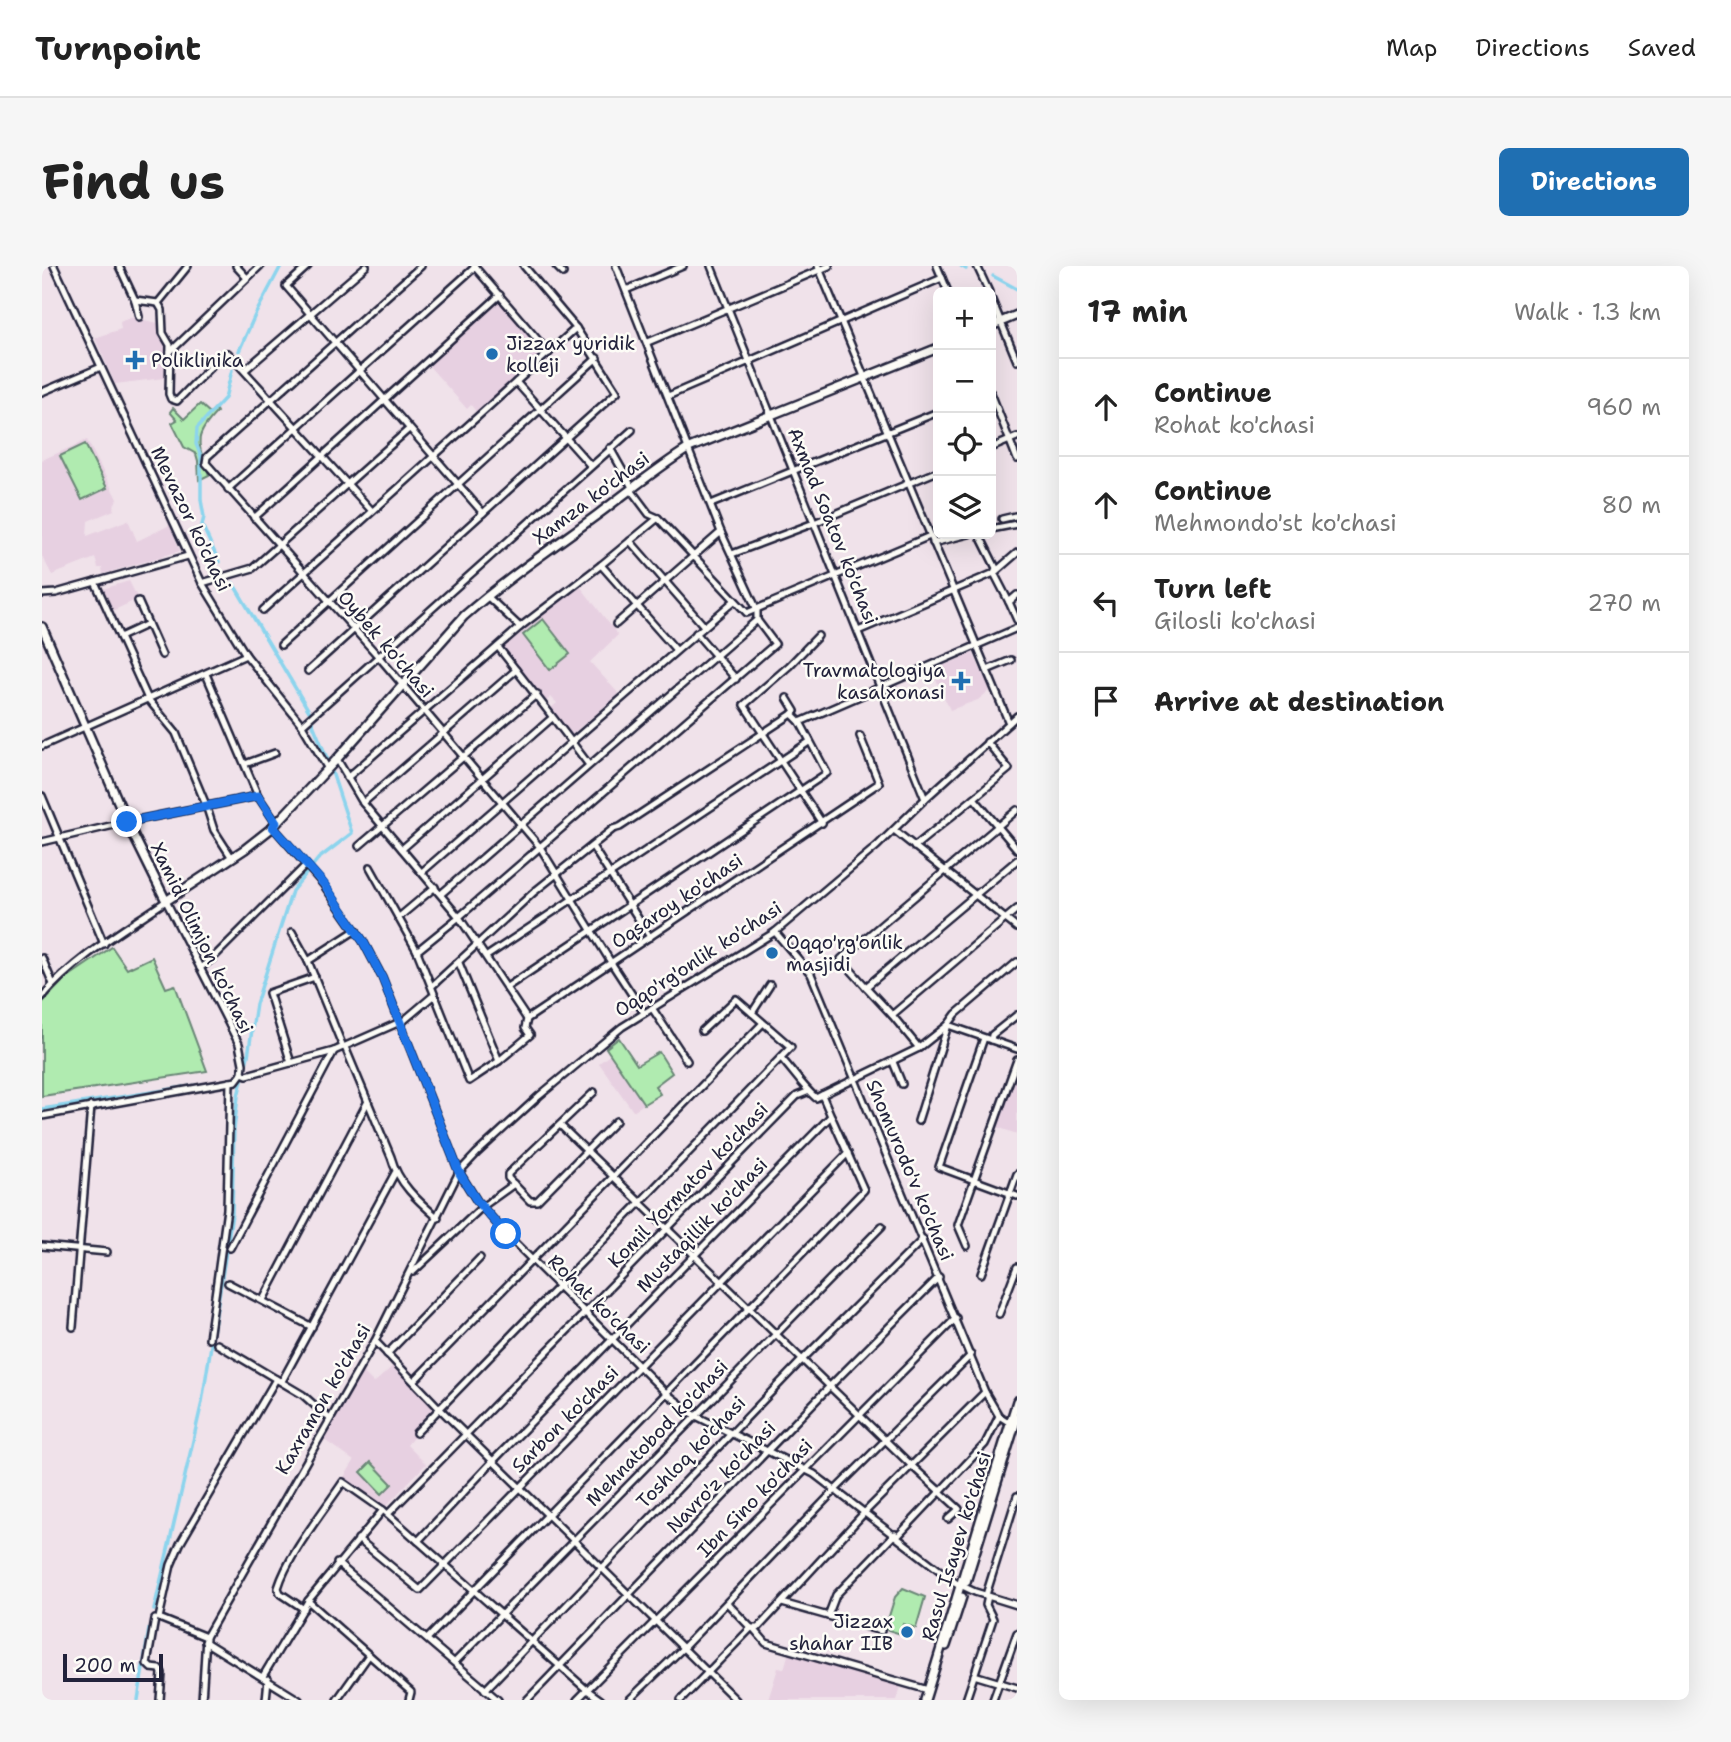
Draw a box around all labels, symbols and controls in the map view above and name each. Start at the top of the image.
text: Turnpoint [35,26,201,71]
text: Map [1386,32,1437,64]
text: Directions [1475,32,1590,64]
text: Saved [1628,32,1696,64]
button: Directions [1499,148,1689,216]
text: Find us [42,149,225,215]
map controls [933,287,996,539]
button: + [933,287,996,350]
text: 17 min [1087,291,1188,332]
text: Walk · 1.3 km [1514,297,1661,327]
place label: Jizzax yuridik kolleji [506,331,635,378]
marker: Jizzax yuridik kolleji [484,346,500,362]
place label: Poliklinika [151,348,244,373]
marker: Poliklinika [125,350,145,370]
button: − [933,350,996,413]
text: Continue [1154,375,1272,410]
icon: ahead [1087,388,1125,426]
text: 960 m [1586,392,1661,422]
text: Rohat ko'chasi [1154,410,1315,440]
button: locate [933,413,996,476]
street label: Axmad Soatov ko'chasi [782,424,884,628]
street label: Mevazor ko'chasi [145,442,237,596]
street label: Xamza ko'chasi [528,446,654,550]
text: Continue [1154,473,1272,508]
button: layers [933,476,996,539]
icon: ahead [1087,486,1125,524]
text: 80 m [1602,490,1661,520]
text: Mehmondo'st ko'chasi [1154,508,1397,538]
text: Turn left [1154,571,1271,606]
icon: left [1087,584,1125,622]
street label: Oybek ko'chasi [332,585,440,703]
text: 270 m [1587,588,1661,618]
text: Gilosli ko'chasi [1154,606,1316,636]
place label: Travmatologiya kasalxonasi [803,658,945,705]
marker: Travmatologiya kasalxonasi [951,671,971,691]
icon: arrive [1087,682,1125,720]
text: Arrive at destination [1154,684,1444,719]
route end [111,806,142,837]
street label: Xamid Olimjon ko'chasi [145,838,259,1038]
street label: Oqsaroy ko'chasi [606,848,748,954]
street label: Oqqo'rg'onlik ko'chasi [610,895,786,1023]
place label: Oqqo'rg'onlik masjidi [786,930,903,977]
marker: Oqqo'rg'onlik masjidi [764,945,780,961]
street label: Shomurodo'v ko'chasi [860,1075,960,1265]
street label: Komil Yormatov ko'chasi [602,1097,774,1273]
street label: Mustaqillik ko'chasi [631,1152,773,1298]
route start [490,1218,521,1249]
street label: Rohat ko'chasi [542,1249,656,1359]
street label: Kaxramon ko'chasi [270,1319,376,1479]
street label: Mehnatobod ko'chasi [580,1354,734,1512]
street label: Sarbon ko'chasi [506,1360,624,1478]
street label: Toshloq ko'chasi [631,1390,751,1514]
street label: Navro'z ko'chasi [661,1415,781,1539]
street label: Ibn Sino ko'chasi [692,1433,818,1563]
street label: Rasul Isayev ko'chasi [915,1448,997,1644]
place label: Jizzax shahar IIB [789,1609,893,1656]
marker: Jizzax shahar IIB [899,1624,915,1640]
scale bar [63,1651,163,1683]
text: 200 m [74,1653,136,1678]

